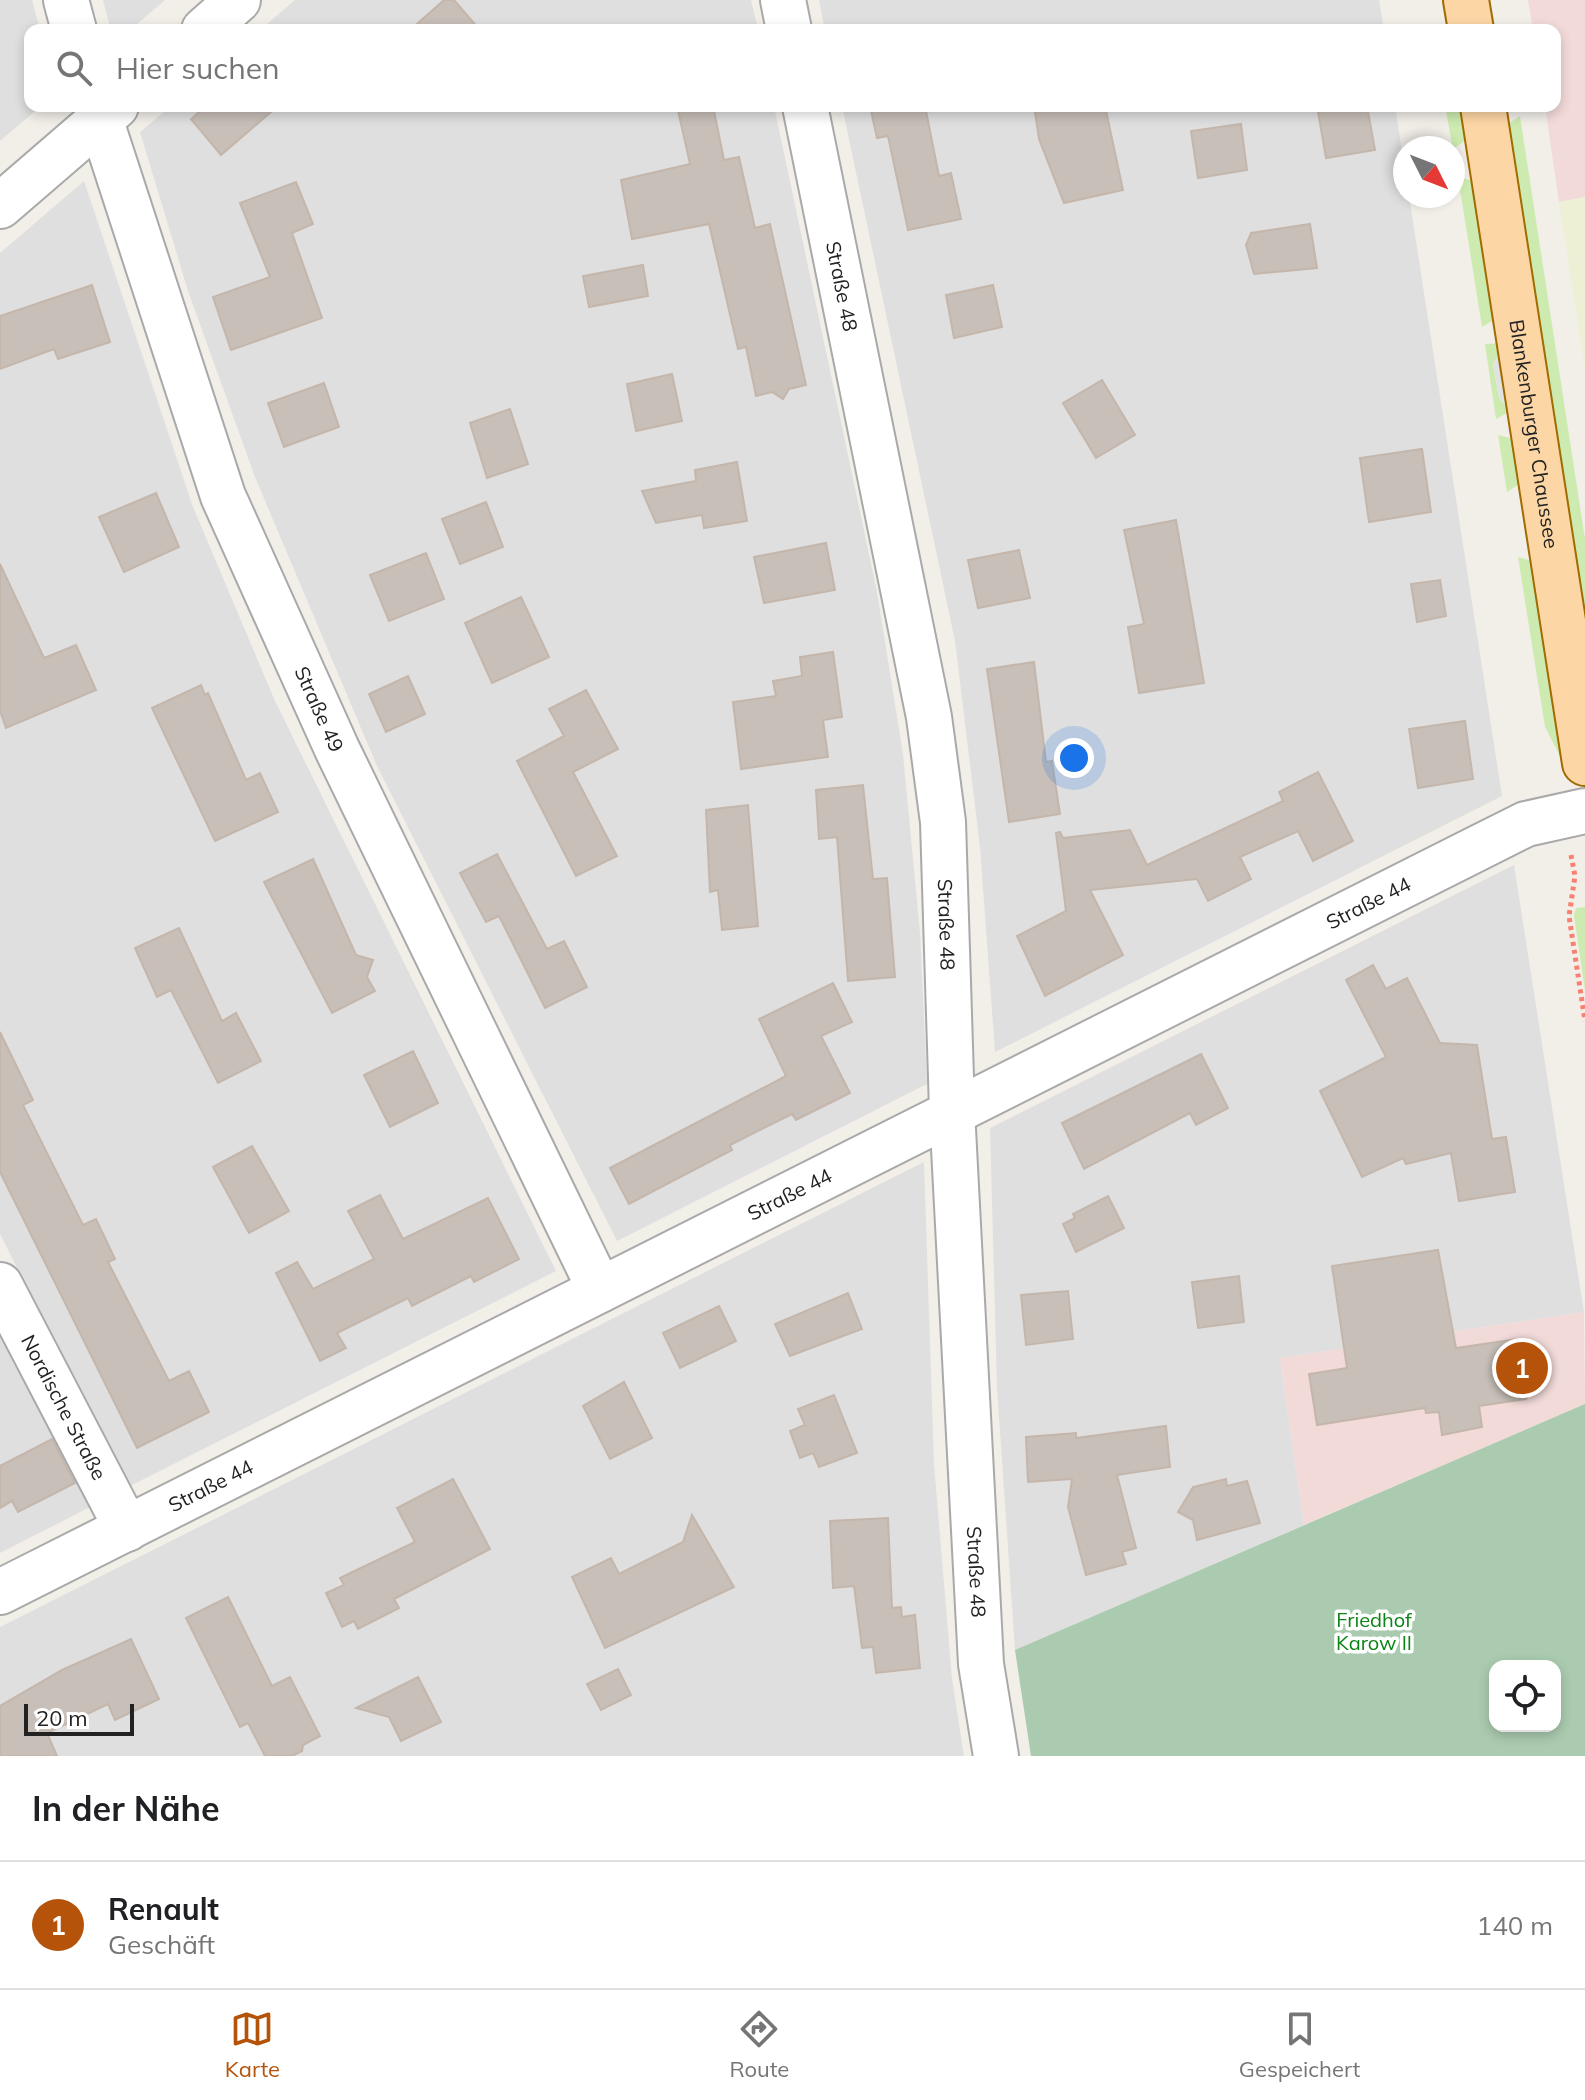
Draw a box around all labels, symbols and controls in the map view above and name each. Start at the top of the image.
search box [24,24,1561,112]
icon: search [52,46,96,90]
text: Hier suchen [116,49,280,87]
north arrow [1393,136,1465,208]
street label: Straße 48 [821,239,863,334]
street label: Blankenburger Chaussee [1504,318,1565,550]
street label: Straße 49 [289,662,350,756]
your location [1054,738,1094,778]
street label: Straße 44 [1322,871,1415,934]
street label: Straße 48 [933,878,961,971]
street label: Straße 44 [743,1162,836,1226]
street label: Nordische Straße [16,1330,112,1484]
pin: 1 [1496,1338,1548,1398]
street label: Straße 44 [164,1454,257,1517]
street label: Straße 48 [962,1526,992,1618]
park label: Friedhof Karow II [1336,1607,1412,1655]
map controls [1489,1660,1561,1732]
button: locate [1489,1660,1561,1732]
scale bar [24,1700,134,1736]
text: 20 m [36,1704,87,1732]
text: In der Nähe [32,1787,220,1830]
text: Renault [108,1890,219,1928]
text: 1 [50,1909,66,1942]
text: 140 m [1477,1909,1553,1942]
text: Geschäft [108,1928,215,1961]
tab: Karte [225,2007,280,2083]
tab: Route [730,2007,789,2083]
tab: Gespeichert [1239,2007,1360,2083]

